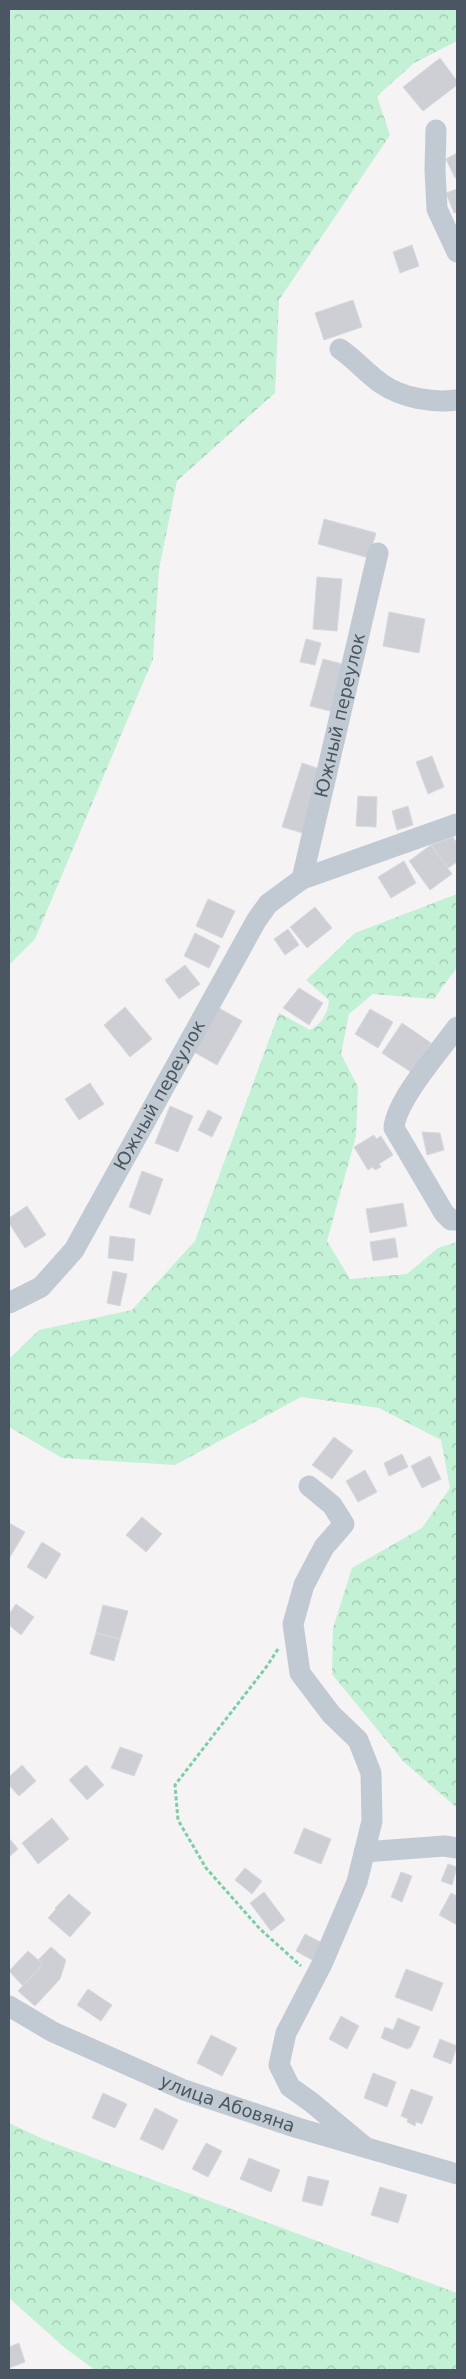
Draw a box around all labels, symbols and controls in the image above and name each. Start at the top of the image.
street label: Южный переулок [310,631,369,800]
street label: Южный переулок [109,1016,209,1174]
street label: улица Абовяна [157,2070,298,2136]

